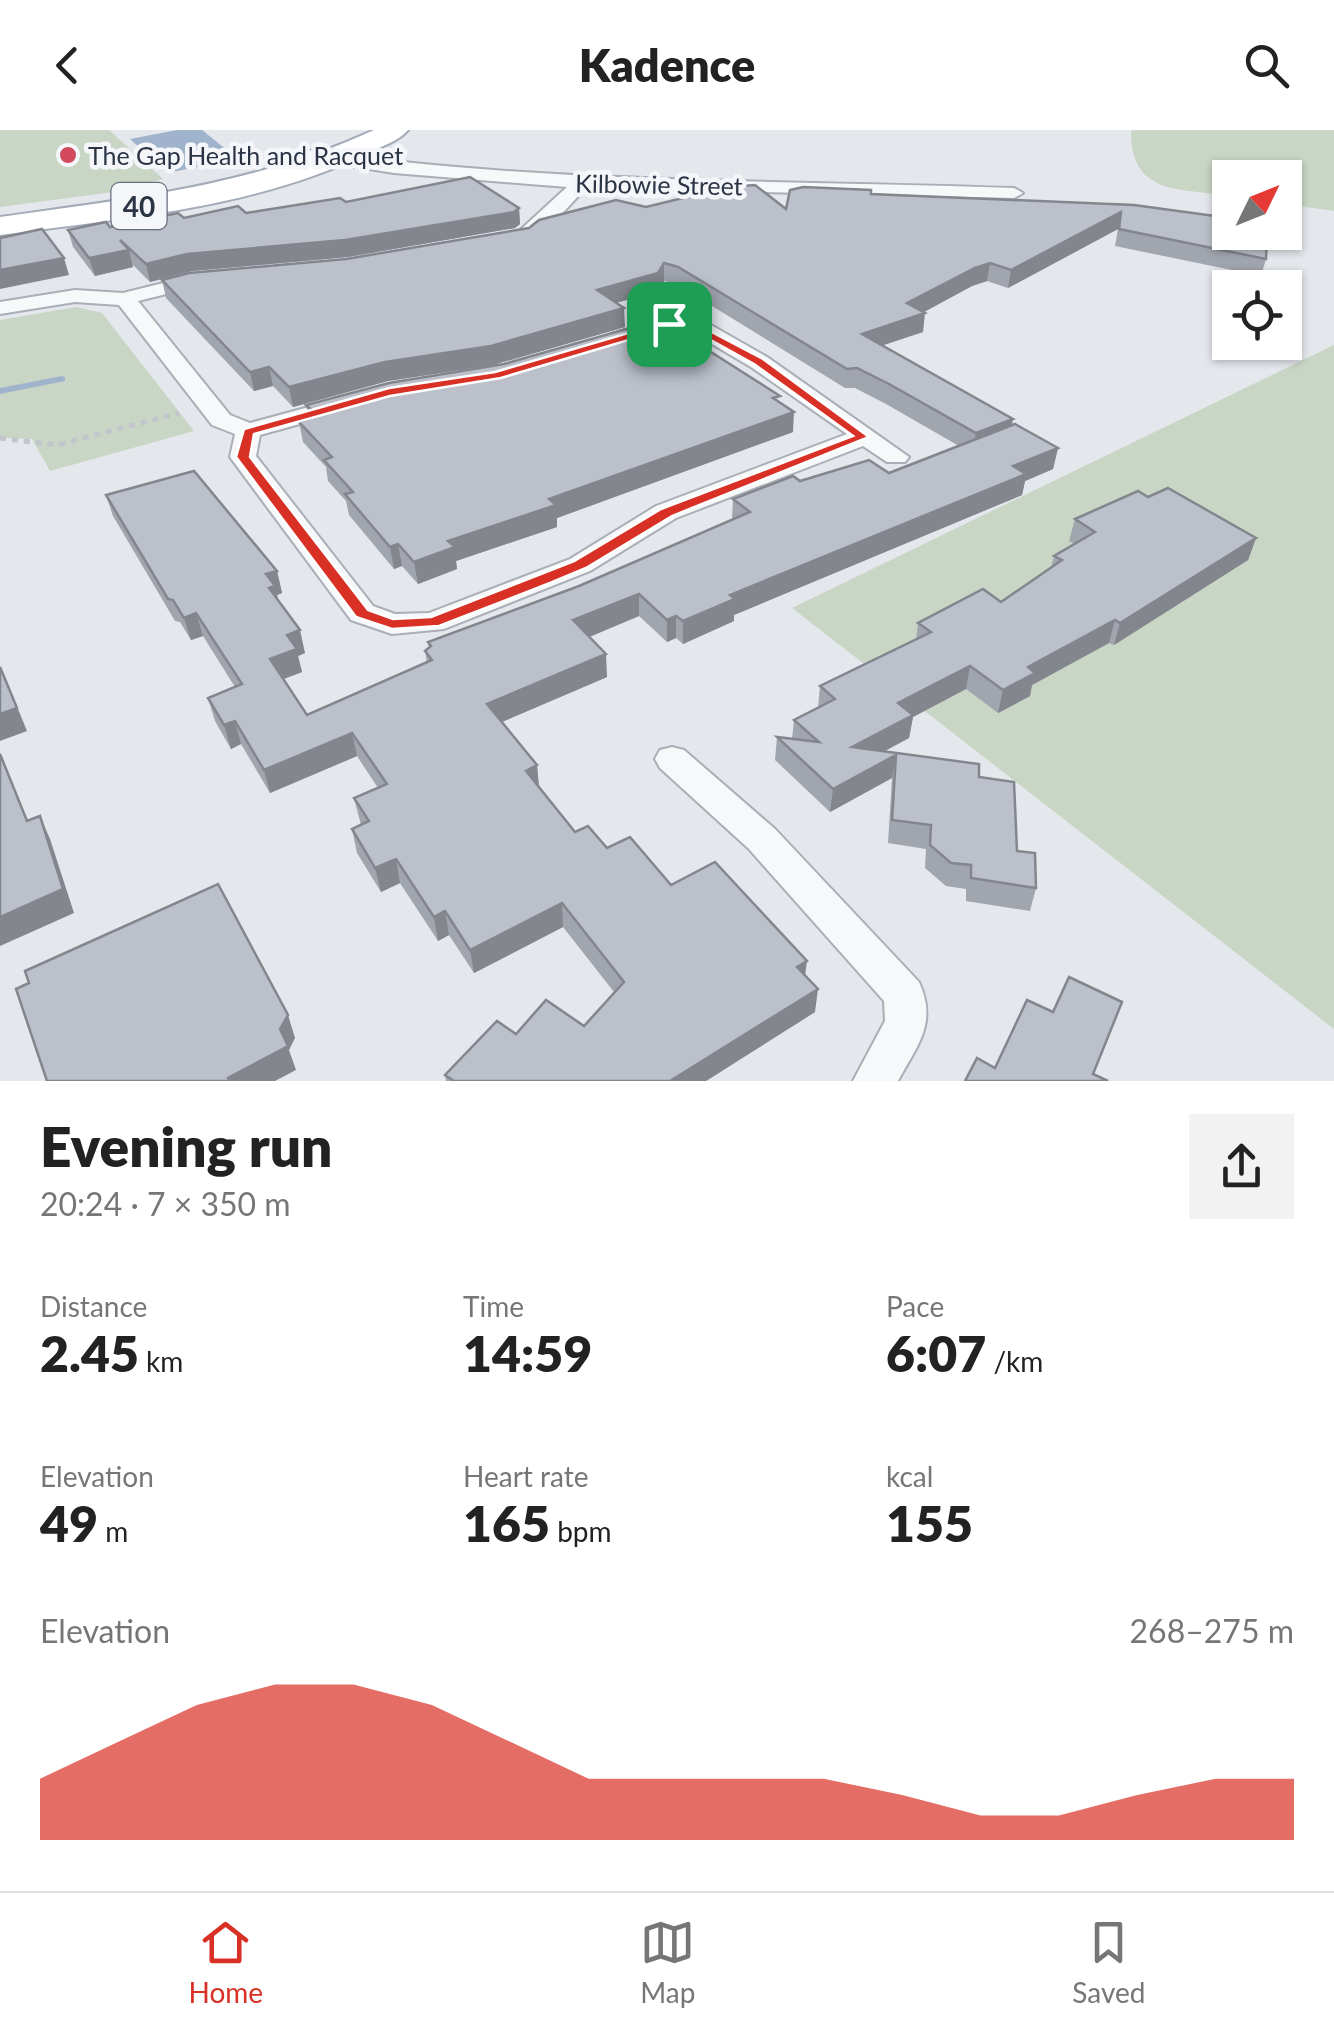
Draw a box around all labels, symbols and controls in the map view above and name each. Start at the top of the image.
icon: back [40,38,95,93]
text: Kadence [579,38,755,92]
icon: search [1239,38,1294,93]
place label: The Gap Health and Racquet [88,140,403,170]
marker: The Gap Health and Racquet [57,144,79,166]
north arrow [1212,160,1302,250]
map controls [1212,160,1302,360]
street label: Kilbowie Street [575,168,743,200]
road number: 40 [112,183,166,229]
button: locate [1212,270,1302,360]
pin [627,282,712,367]
icon: arrive [642,297,697,352]
text: Evening run [40,1113,332,1179]
button: share [1189,1114,1294,1219]
text: 20:24 · 7 × 350 m [40,1184,291,1223]
text: Distance [40,1289,147,1323]
text: Time [463,1289,524,1323]
text: Pace [886,1289,944,1323]
text: 2.45 [40,1323,139,1383]
text: 14:59 [463,1323,592,1383]
text: 6:07 [886,1323,986,1383]
text: km [139,1344,183,1378]
text: /km [986,1344,1043,1378]
text: Elevation [40,1459,154,1493]
text: Heart rate [463,1459,589,1493]
text: kcal [886,1459,933,1493]
text: 49 [40,1493,98,1553]
text: 165 [463,1493,550,1553]
text: 155 [886,1493,973,1553]
text: m [98,1514,128,1548]
text: bpm [550,1514,612,1548]
text: Elevation [40,1611,170,1650]
text: 268–275 m [1130,1611,1294,1650]
tab: Home [189,1915,263,2009]
tab: Map [640,1915,695,2009]
tab: Saved [1072,1915,1145,2009]

